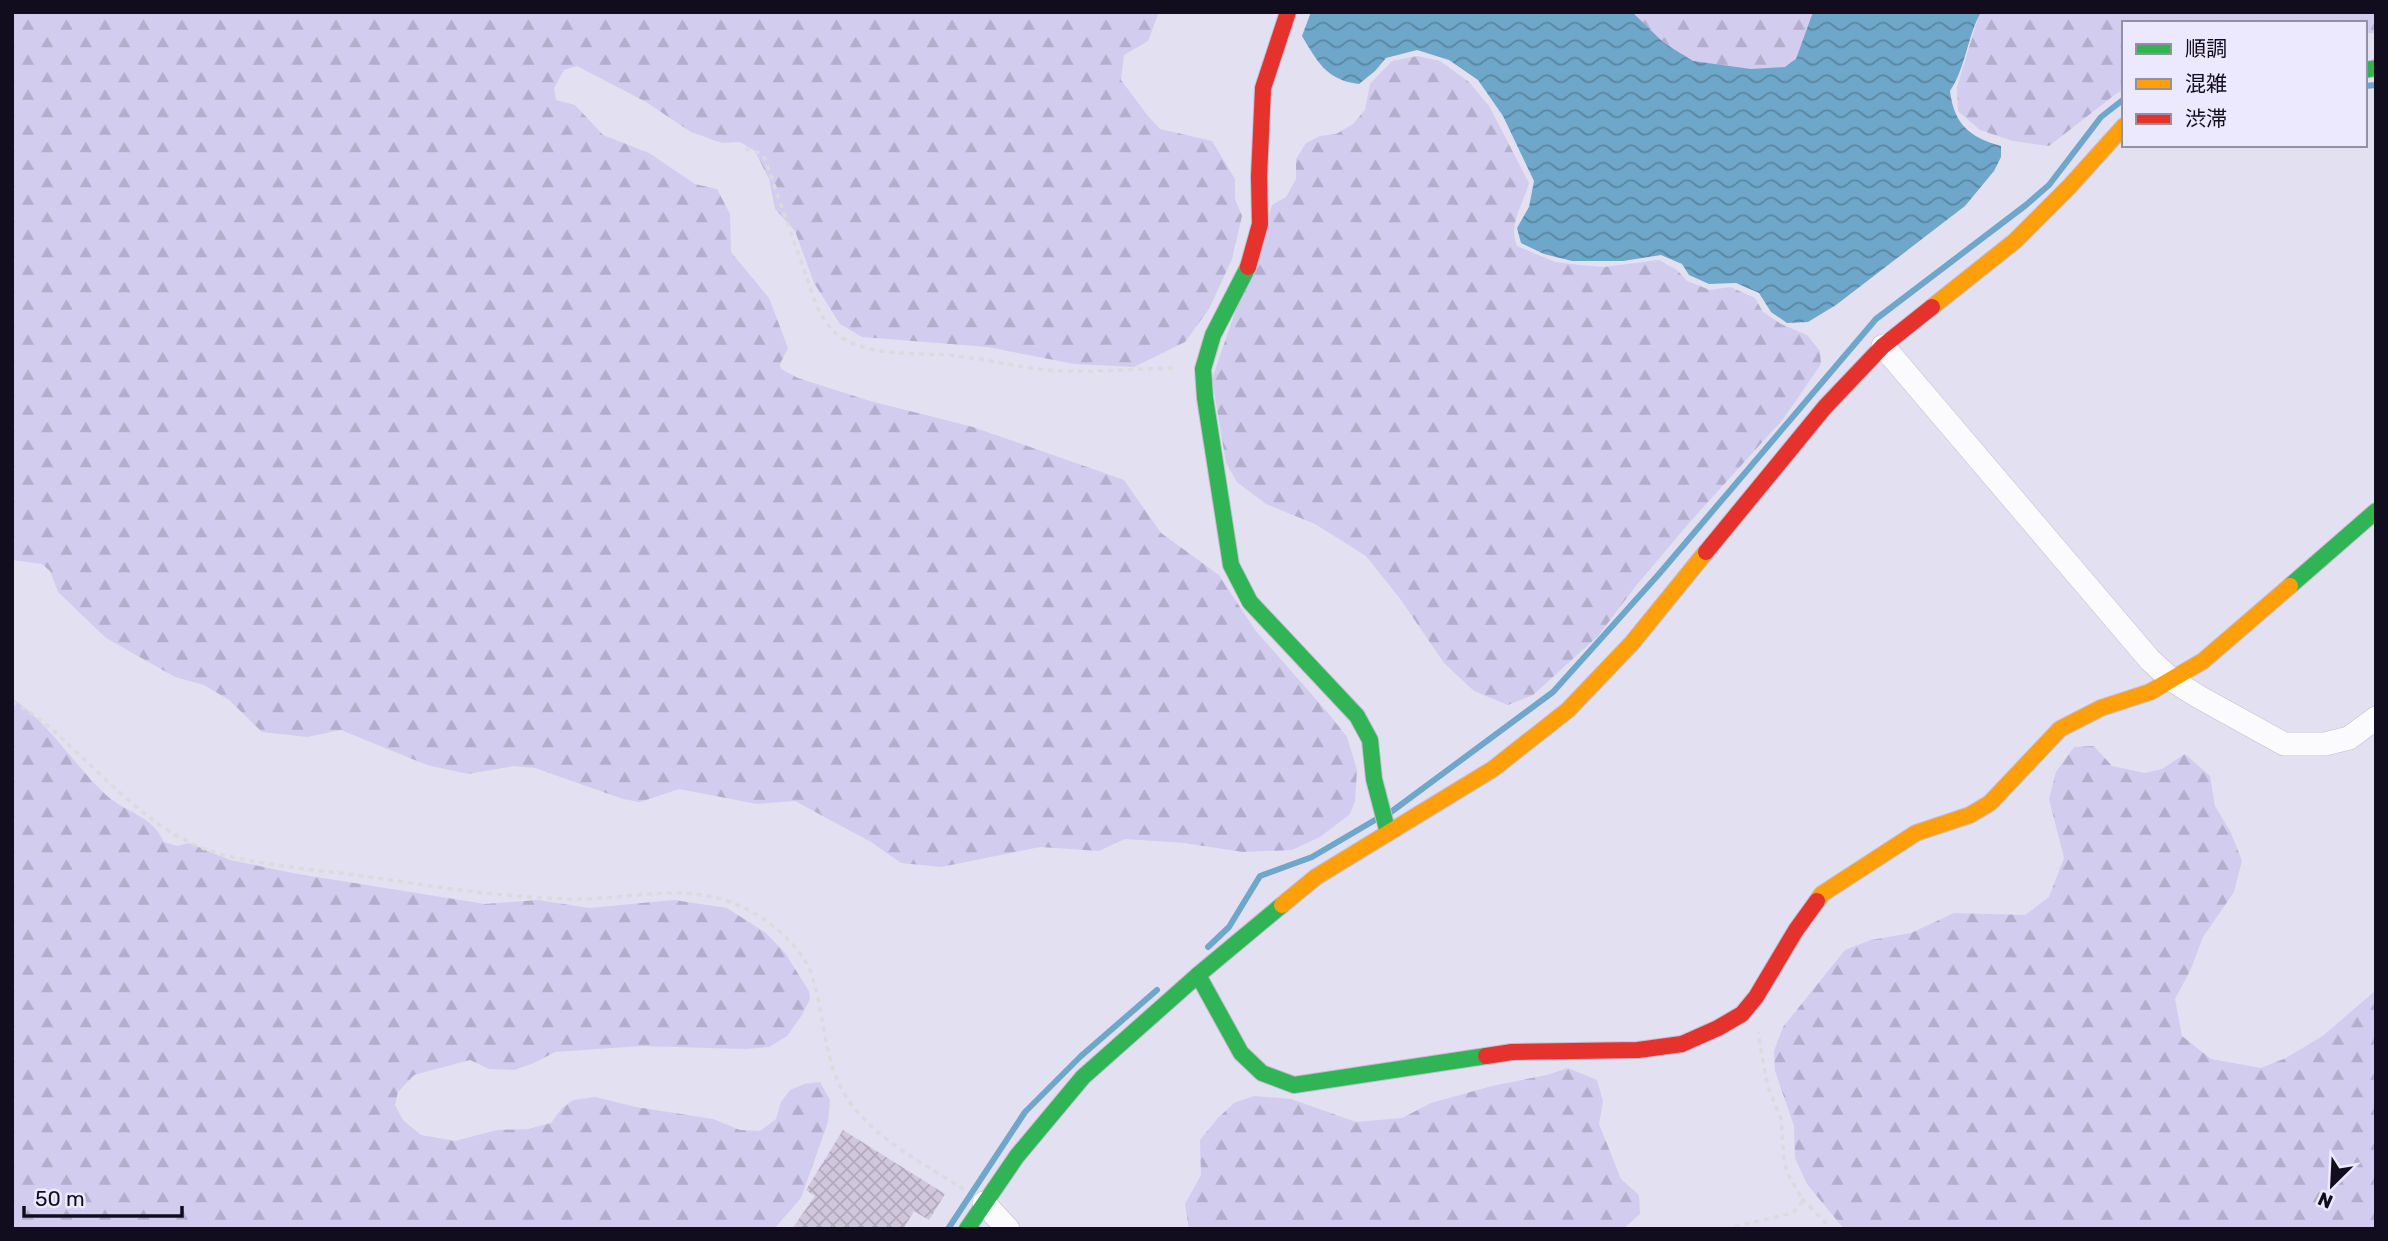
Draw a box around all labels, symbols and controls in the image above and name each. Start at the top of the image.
legend [2122,21,2367,147]
text: 順調 [2185,36,2227,61]
text: 混雑 [2185,71,2227,96]
text: 渋滞 [2185,106,2227,131]
north arrow [2297,1150,2367,1220]
scale bar [24,1174,182,1218]
text: 50 m [35,1186,85,1211]
text: N [2314,1187,2336,1213]

